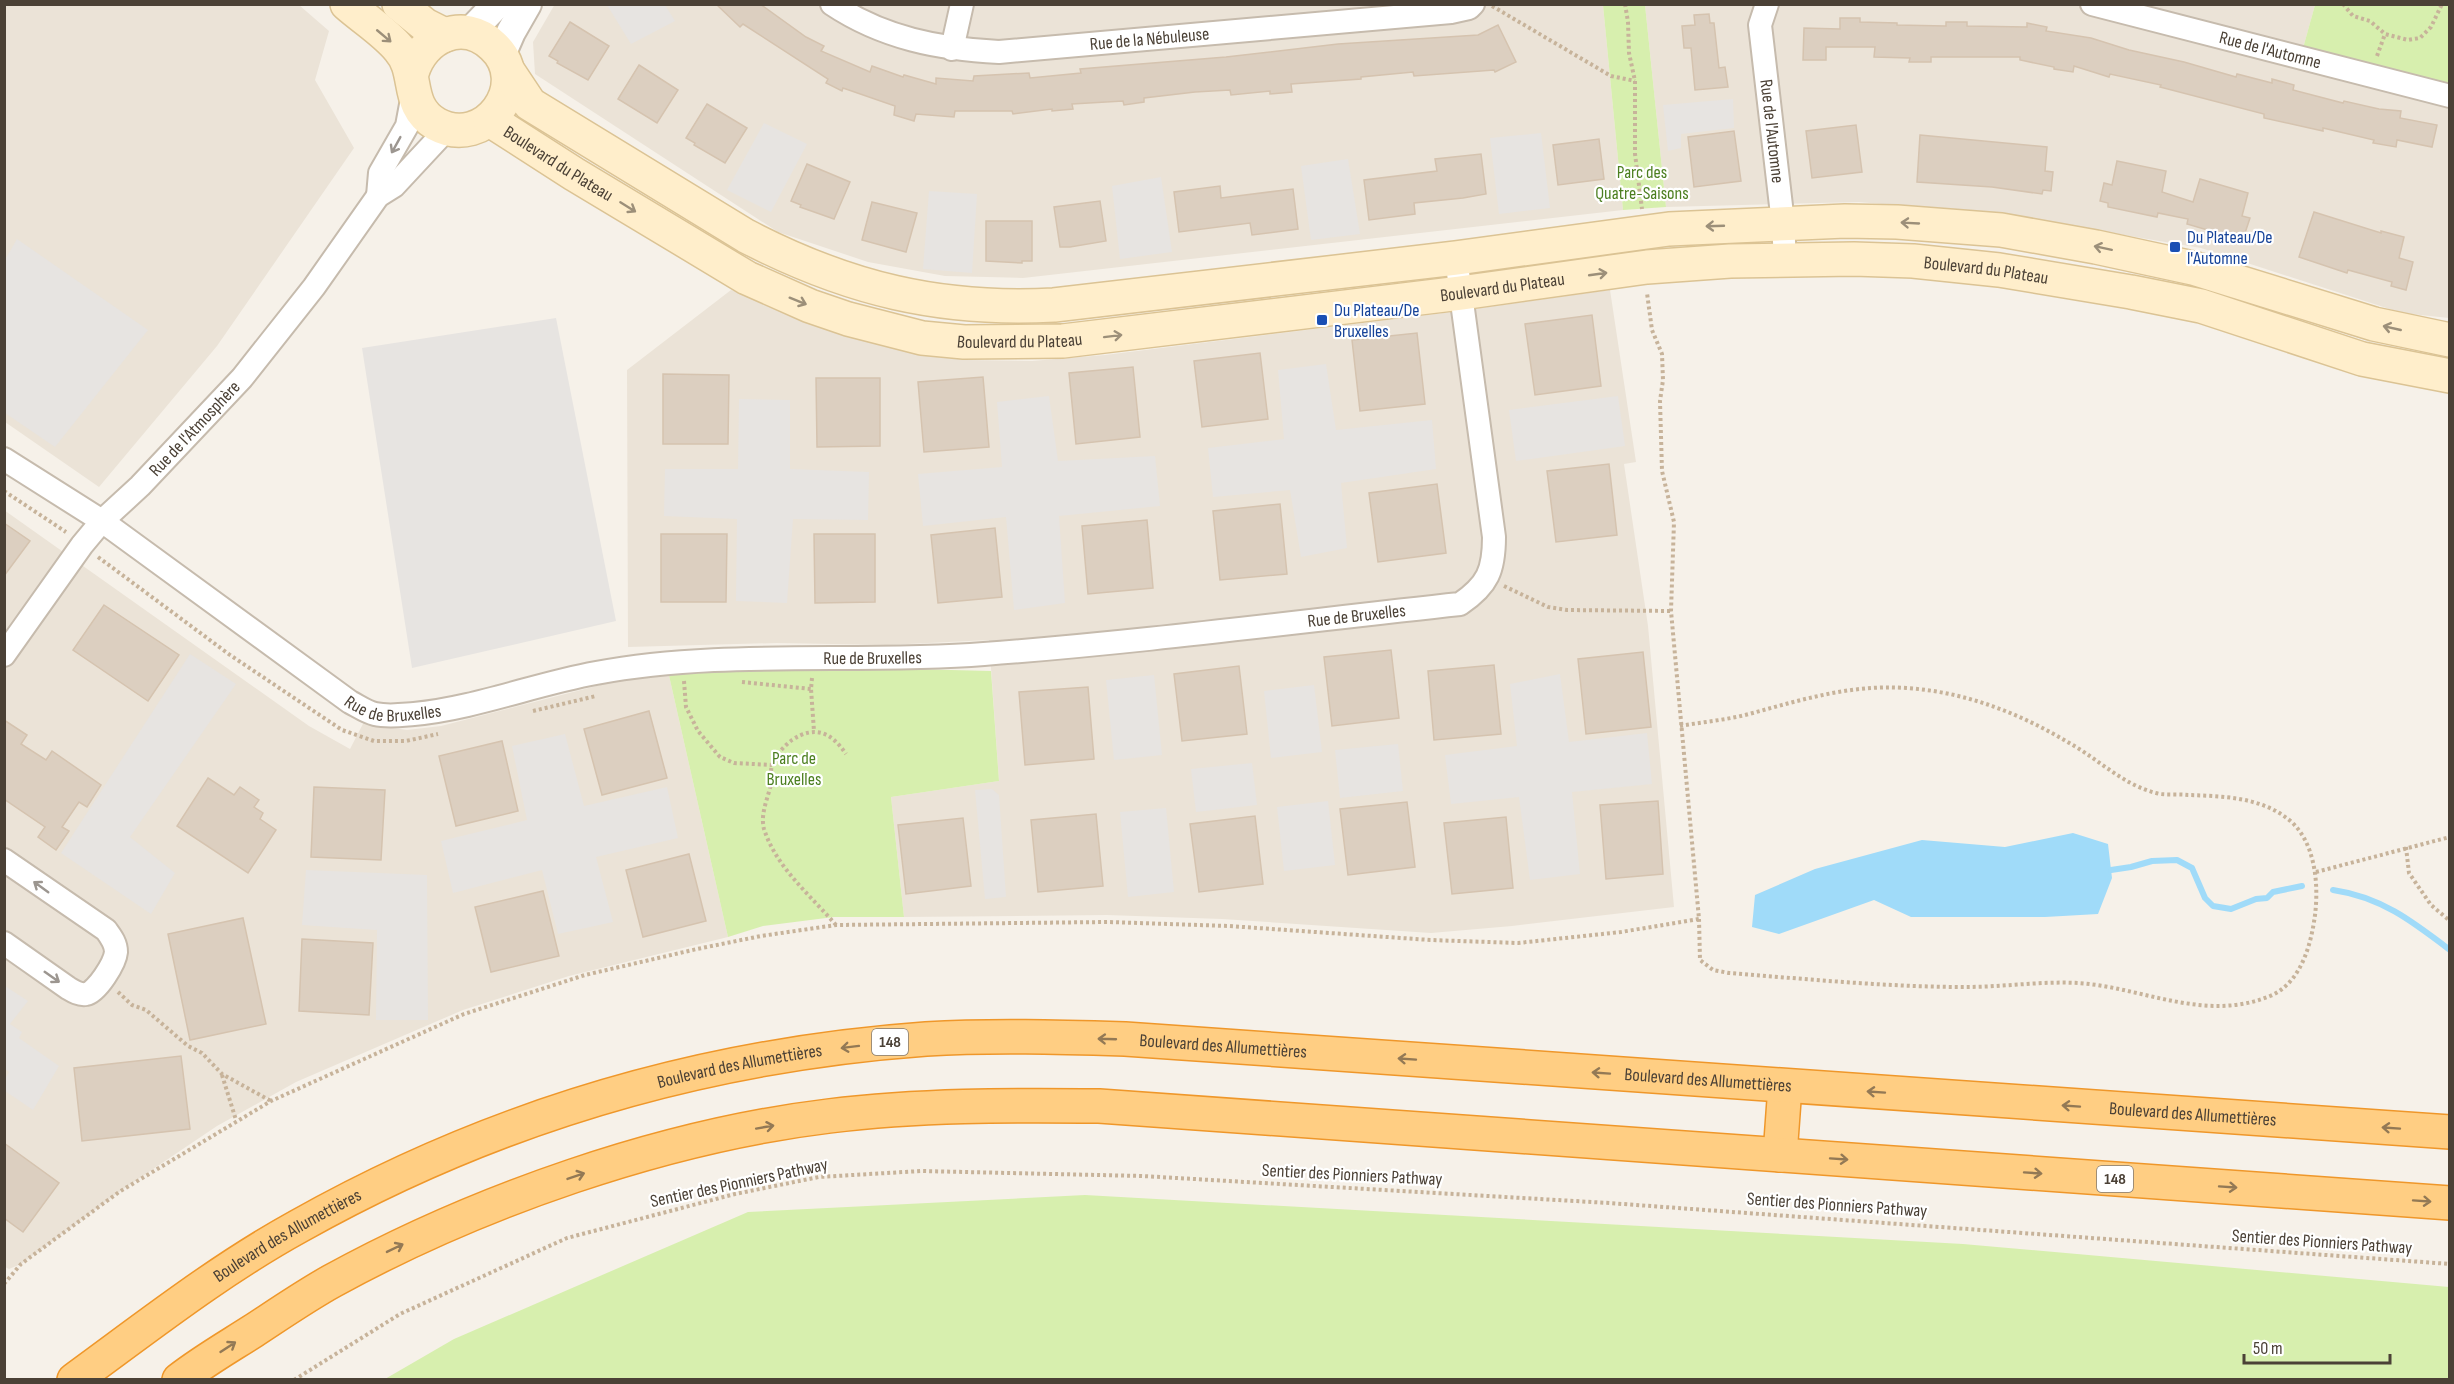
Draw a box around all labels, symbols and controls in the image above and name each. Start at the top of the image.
street label: Rue de la Nébuleuse [1089,23,1210,54]
street label: Rue de l'Automne [2217,27,2323,73]
one-way arrow [376,29,392,42]
street label: Rue de l'Automne [1756,78,1789,184]
street label: Boulevard du Plateau [500,121,617,206]
one-way arrow [390,136,402,153]
park label: Parc des Quatre-Saisons [1595,162,1689,204]
one-way arrow [619,202,636,214]
one-way arrow [1901,217,1921,228]
one-way arrow [1706,220,1726,231]
place label: Du Plateau/De l'Automne [2187,227,2272,269]
marker: Du Plateau/De l'Automne [2168,240,2182,254]
one-way arrow [2094,242,2114,253]
street label: Boulevard du Plateau [1923,252,2050,289]
street label: Boulevard du Plateau [1439,268,1566,306]
one-way arrow [1588,268,1608,279]
one-way arrow [789,296,807,307]
place label: Du Plateau/De Bruxelles [1334,300,1419,342]
marker: Du Plateau/De Bruxelles [1315,313,1329,327]
one-way arrow [2383,322,2402,334]
street label: Boulevard du Plateau [956,328,1083,353]
one-way arrow [1103,330,1123,341]
street label: Rue de l'Atmosphère [145,376,244,480]
street label: Rue de Bruxelles [1306,600,1407,632]
street label: Rue de Bruxelles [823,647,922,669]
street label: Rue de Bruxelles [340,691,443,726]
park label: Parc de Bruxelles [767,748,821,790]
one-way arrow [34,880,50,893]
one-way arrow [44,971,60,983]
road number: 148 [872,1029,908,1055]
street label: Boulevard des Allumettières [1139,1030,1308,1062]
one-way arrow [1098,1033,1118,1044]
street label: Boulevard des Allumettières [655,1040,823,1092]
one-way arrow [840,1042,860,1053]
one-way arrow [1397,1053,1417,1064]
street label: Boulevard des Allumettières [1624,1064,1792,1096]
one-way arrow [1592,1067,1612,1078]
one-way arrow [1867,1086,1887,1097]
street label: Boulevard des Allumettières [2108,1098,2277,1130]
one-way arrow [2061,1100,2081,1111]
one-way arrow [754,1121,774,1132]
one-way arrow [2382,1123,2402,1134]
street label: Sentier des Pionniers Pathway [648,1154,830,1212]
one-way arrow [1828,1154,1848,1165]
street label: Sentier des Pionniers Pathway [1261,1160,1443,1190]
road number: 148 [2097,1166,2133,1192]
one-way arrow [2023,1168,2043,1179]
one-way arrow [566,1170,585,1181]
one-way arrow [2217,1182,2237,1193]
street label: Boulevard des Allumettières [209,1184,365,1287]
street label: Sentier des Pionniers Pathway [1746,1188,1928,1222]
one-way arrow [2412,1196,2432,1207]
street label: Sentier des Pionniers Pathway [2231,1225,2413,1259]
one-way arrow [386,1242,404,1254]
scale bar [2244,1327,2390,1365]
text: 50 m [2253,1338,2283,1359]
one-way arrow [219,1341,236,1354]

